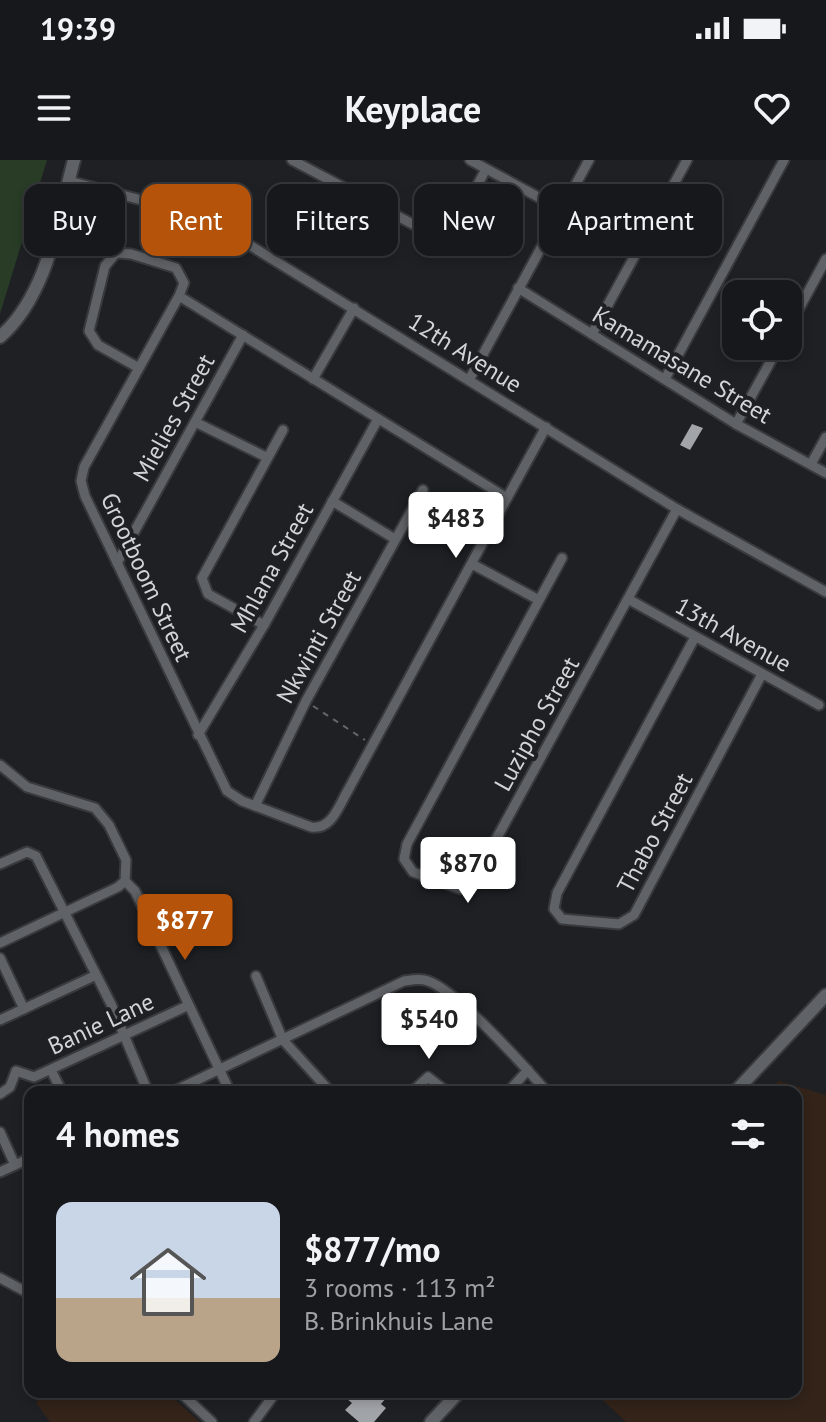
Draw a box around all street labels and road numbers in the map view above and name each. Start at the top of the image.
street label: Kamamasane Street [587,299,778,430]
street label: 12th Avenue [403,306,528,400]
street label: Mielies Street [126,349,221,487]
street label: Grootboom Street [94,487,199,666]
street label: Mhlana Street [223,497,320,638]
street label: Nkwinti Street [269,565,368,709]
street label: 13th Avenue [670,590,797,679]
street label: Luzipho Street [487,651,586,796]
street label: Thabo Street [610,767,699,898]
street label: Banie Lane [43,986,159,1062]

